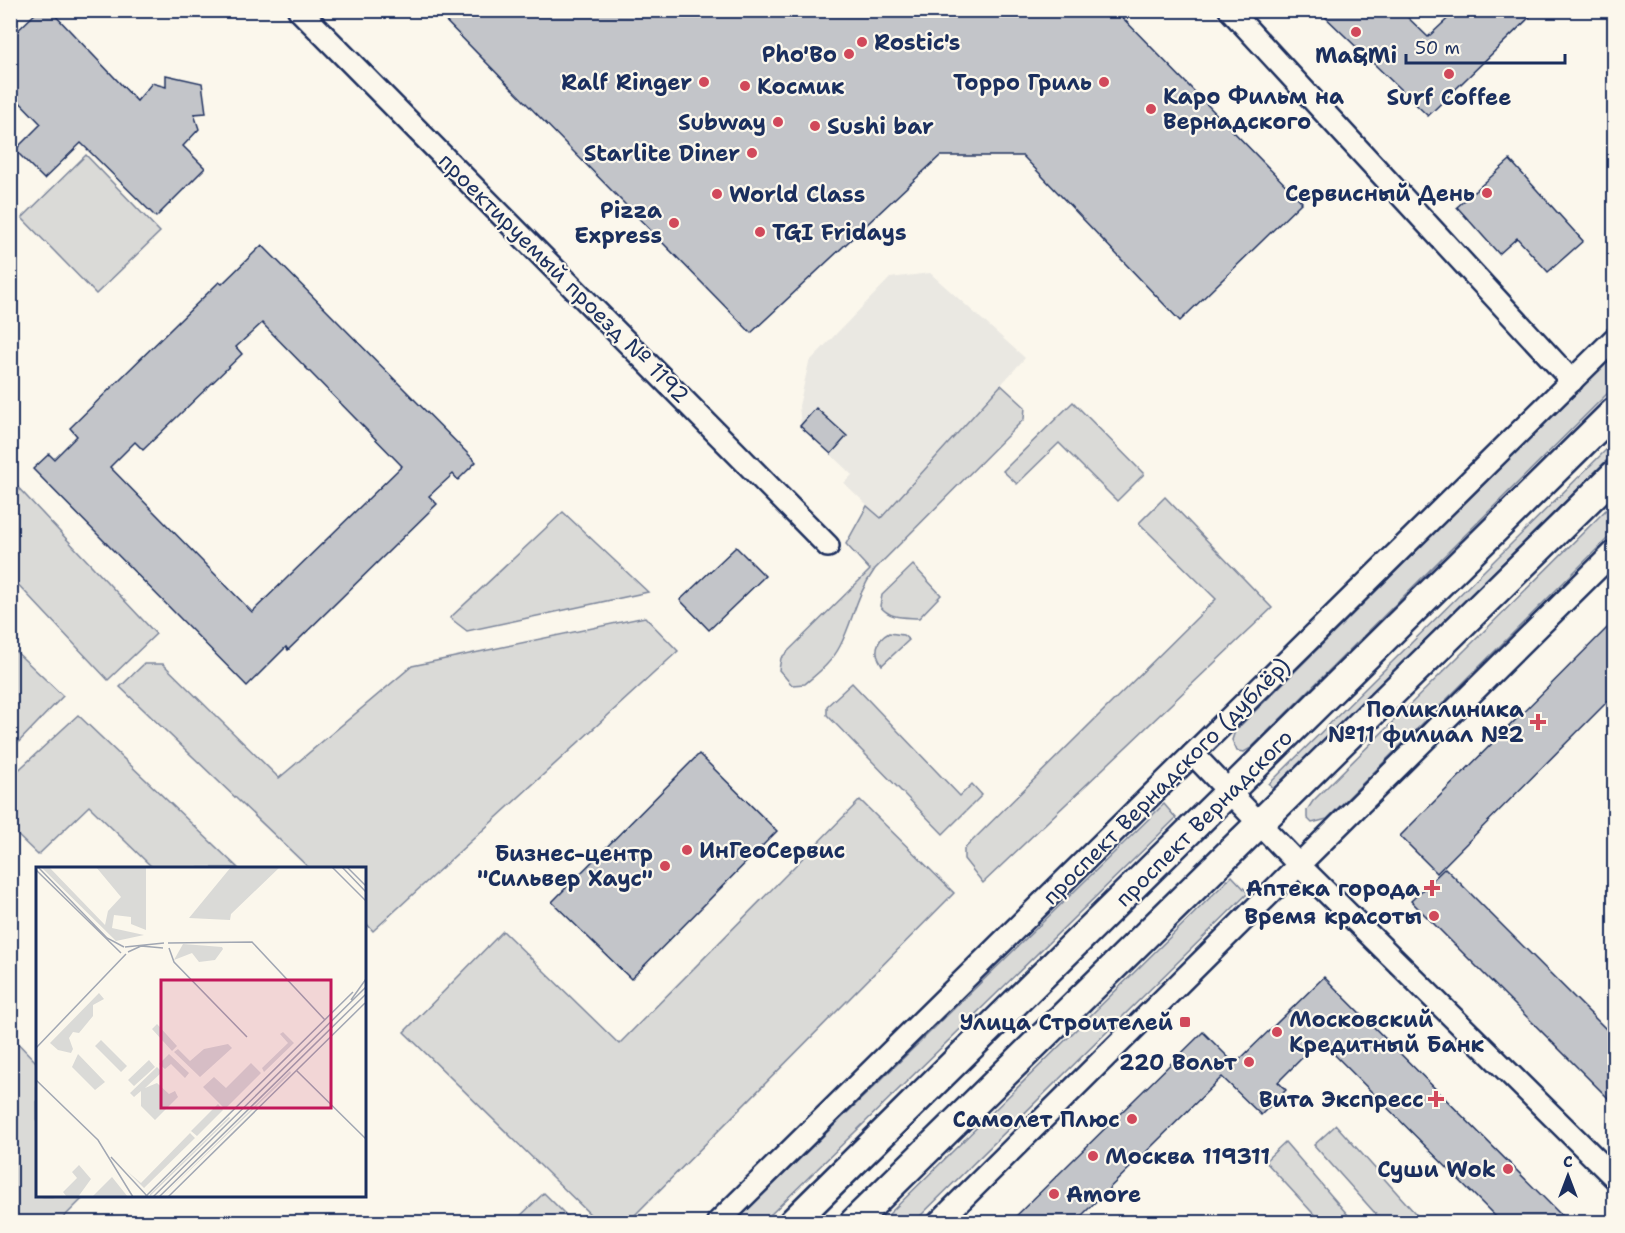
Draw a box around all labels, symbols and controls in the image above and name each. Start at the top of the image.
marker: Ma&Mi [1349,25,1363,39]
scale bar [1406,27,1565,65]
place label: Rostic's [874,28,960,57]
marker: Rostic's [855,35,869,49]
text: 50 m [1415,36,1460,60]
place label: Pho'Bo [762,40,837,69]
place label: Ma&Mi [1315,41,1397,70]
marker: Pho'Bo [842,47,856,61]
marker: Surf Coffee [1442,67,1456,81]
place label: Ralf Ringer [561,68,692,97]
place label: Торро Гриль [953,68,1092,97]
place label: Космик [757,72,845,101]
marker: Ralf Ringer [697,75,711,89]
marker: Торро Гриль [1097,75,1111,89]
marker: Космик [738,79,752,93]
place label: Каро Фильм на Вернадского [1163,82,1344,136]
place label: Surf Coffee [1387,83,1511,112]
marker: Каро Фильм на Вернадского [1144,102,1158,116]
place label: Subway [678,108,766,137]
place label: Sushi bar [827,112,934,141]
marker: Subway [771,115,785,129]
marker: Sushi bar [808,119,822,133]
place label: Starlite Diner [584,139,740,168]
street label: проектируемый проезд № 1192 [432,146,696,410]
marker: Starlite Diner [745,146,759,160]
place label: Сервисный День [1285,179,1475,208]
place label: World Class [729,180,865,209]
marker: Сервисный День [1480,186,1494,200]
marker: World Class [710,187,724,201]
place label: Pizza Express [574,196,662,250]
marker: Pizza Express [667,216,681,230]
place label: TGI Fridays [772,218,906,247]
marker: TGI Fridays [753,225,767,239]
street label: проспект Вернадского (дублёр) [1037,652,1295,910]
place label: Поликлиника №11 филиал №2 [1328,695,1524,749]
marker: Поликлиника №11 филиал №2 [1529,713,1547,731]
street label: проспект Вернадского [1110,724,1298,912]
place label: ИнГеоСервис [699,836,845,865]
place label: Бизнес-центр "Сильвер Хаус" [477,839,653,893]
marker: ИнГеоСервис [680,843,694,857]
marker: Бизнес-центр "Сильвер Хаус" [658,859,672,873]
inset map [36,867,366,1197]
place label: Аптека города [1246,874,1420,903]
marker: Аптека города [1425,881,1439,895]
place label: Время красоты [1245,902,1422,931]
marker: Время красоты [1427,909,1441,923]
place label: Московский Кредитный Банк [1289,1005,1485,1059]
place label: Улица Строителей [959,1008,1173,1037]
marker: Улица Строителей [1178,1015,1192,1029]
marker: Московский Кредитный Банк [1270,1025,1284,1039]
place label: 220 Вольт [1119,1048,1238,1077]
marker: 220 Вольт [1242,1055,1256,1069]
place label: Вита Экспресс [1259,1085,1424,1114]
marker: Вита Экспресс [1429,1092,1443,1106]
place label: Самолет Плюс [953,1105,1120,1134]
marker: Самолет Плюс [1125,1112,1139,1126]
place label: Москва 119311 [1105,1142,1270,1171]
north arrow [1538,1146,1598,1206]
marker: Москва 119311 [1086,1149,1100,1163]
text: С [1563,1151,1573,1172]
place label: Суши Wok [1377,1155,1496,1184]
marker: Суши Wok [1501,1162,1515,1176]
place label: Amore [1066,1180,1141,1209]
marker: Amore [1047,1187,1061,1201]

